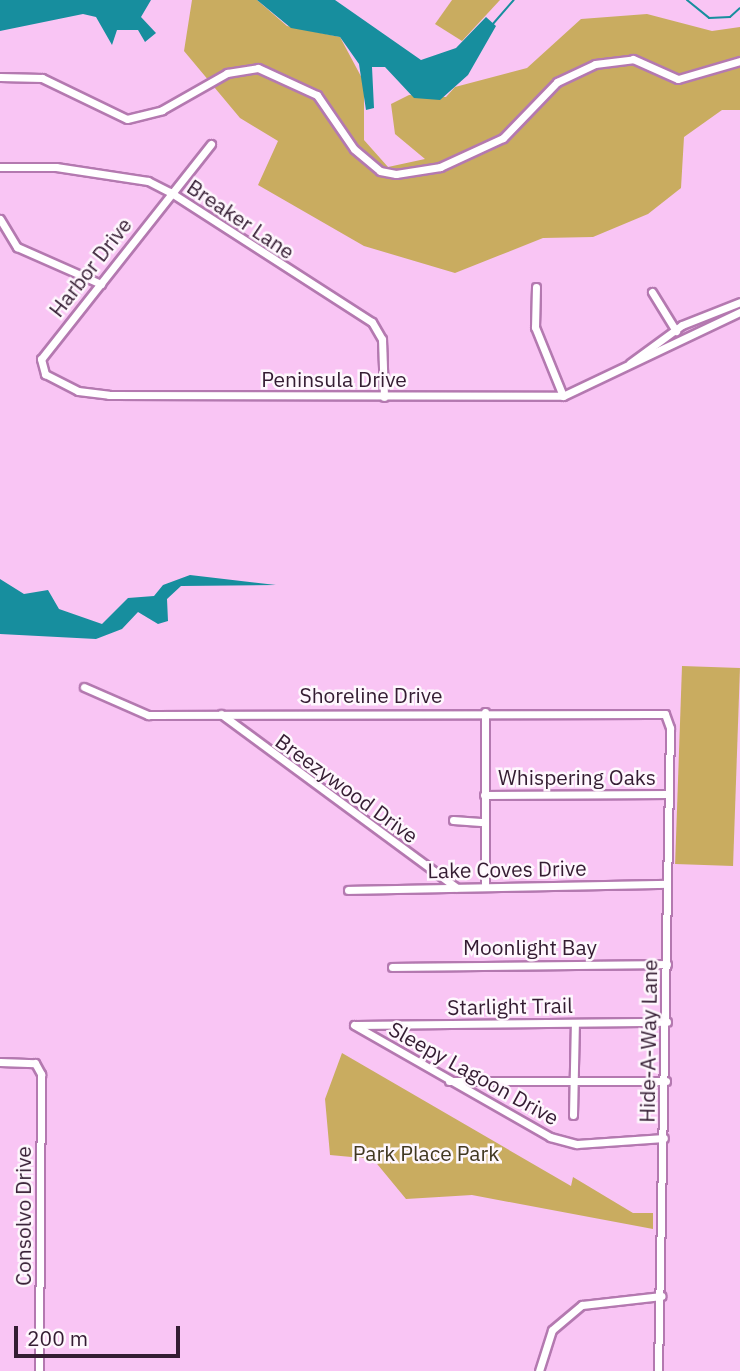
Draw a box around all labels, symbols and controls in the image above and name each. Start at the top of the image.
street label: Breaker Lane [182,174,300,264]
street label: Harbor Drive [43,212,137,322]
street label: Peninsula Drive [261,366,407,392]
street label: Shoreline Drive [299,682,443,708]
street label: Breezywood Drive [271,728,423,848]
street label: Whispering Oaks [498,764,656,790]
street label: Lake Coves Drive [427,855,587,883]
street label: Moonlight Bay [463,934,597,960]
street label: Hide-A-Way Lane [634,959,662,1123]
street label: Starlight Trail [447,992,573,1020]
street label: Sleepy Lagoon Drive [385,1016,563,1130]
park label: Park Place Park [353,1140,499,1166]
street label: Consolvo Drive [10,1146,36,1286]
scale bar [18,1312,184,1356]
text: 200 m [27,1324,88,1352]

